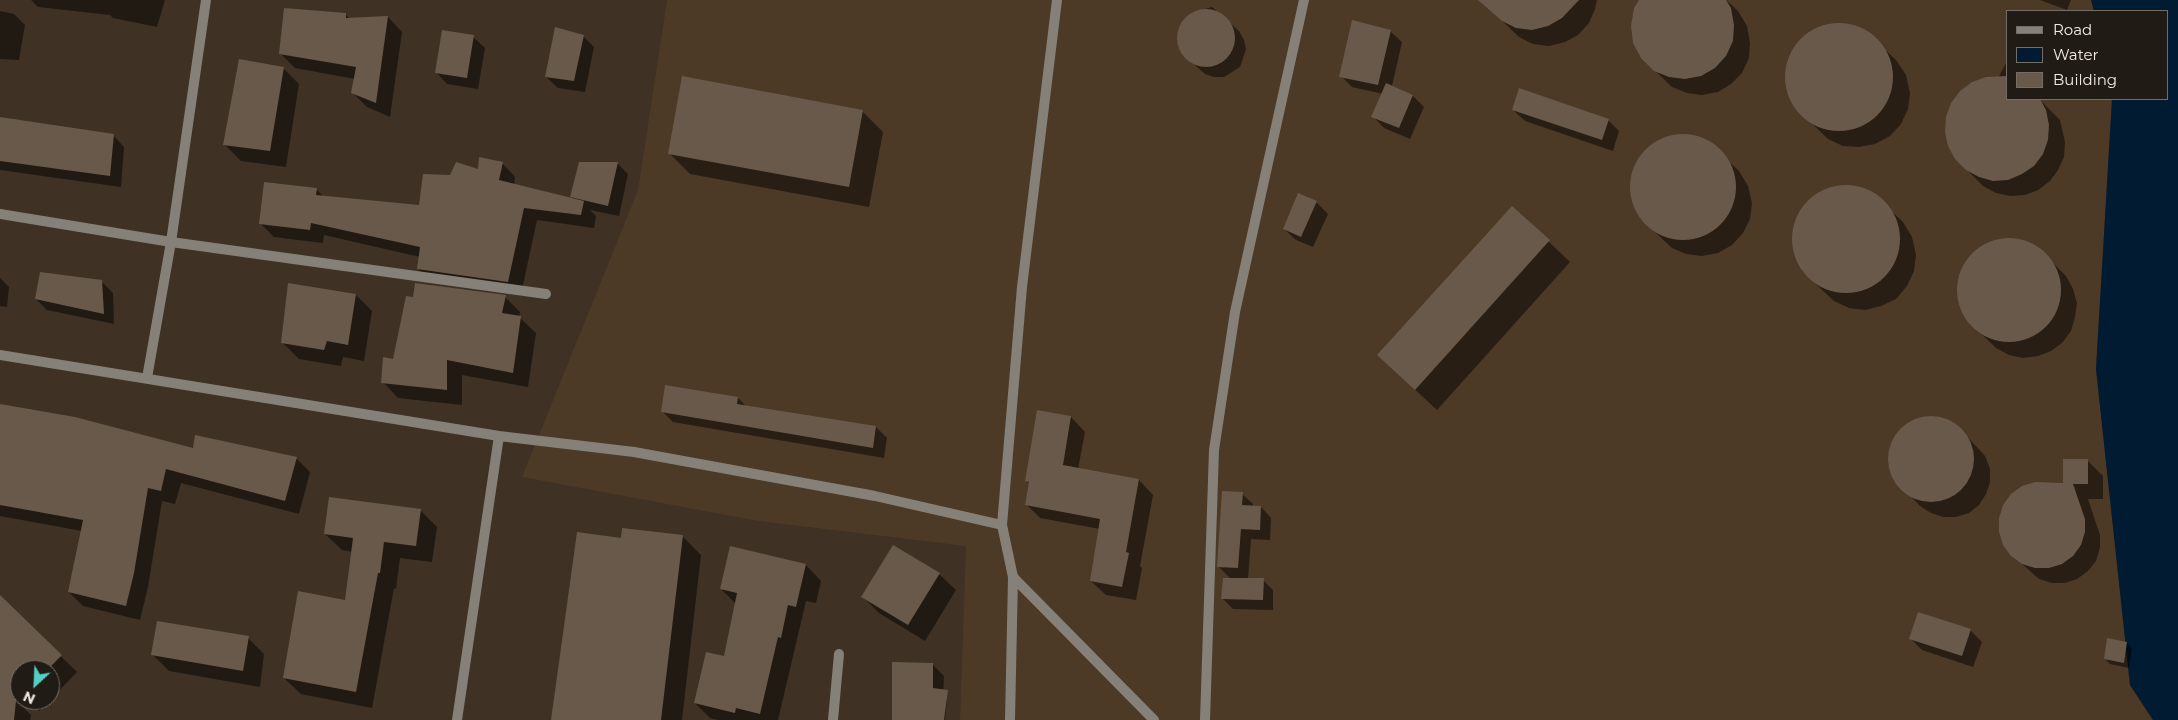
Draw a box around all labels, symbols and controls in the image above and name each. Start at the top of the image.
legend [2006,10,2168,100]
text: Road [2053,20,2092,39]
text: Water [2053,45,2099,64]
text: Building [2053,70,2117,89]
north arrow [10,660,60,710]
text: N [20,687,38,708]

